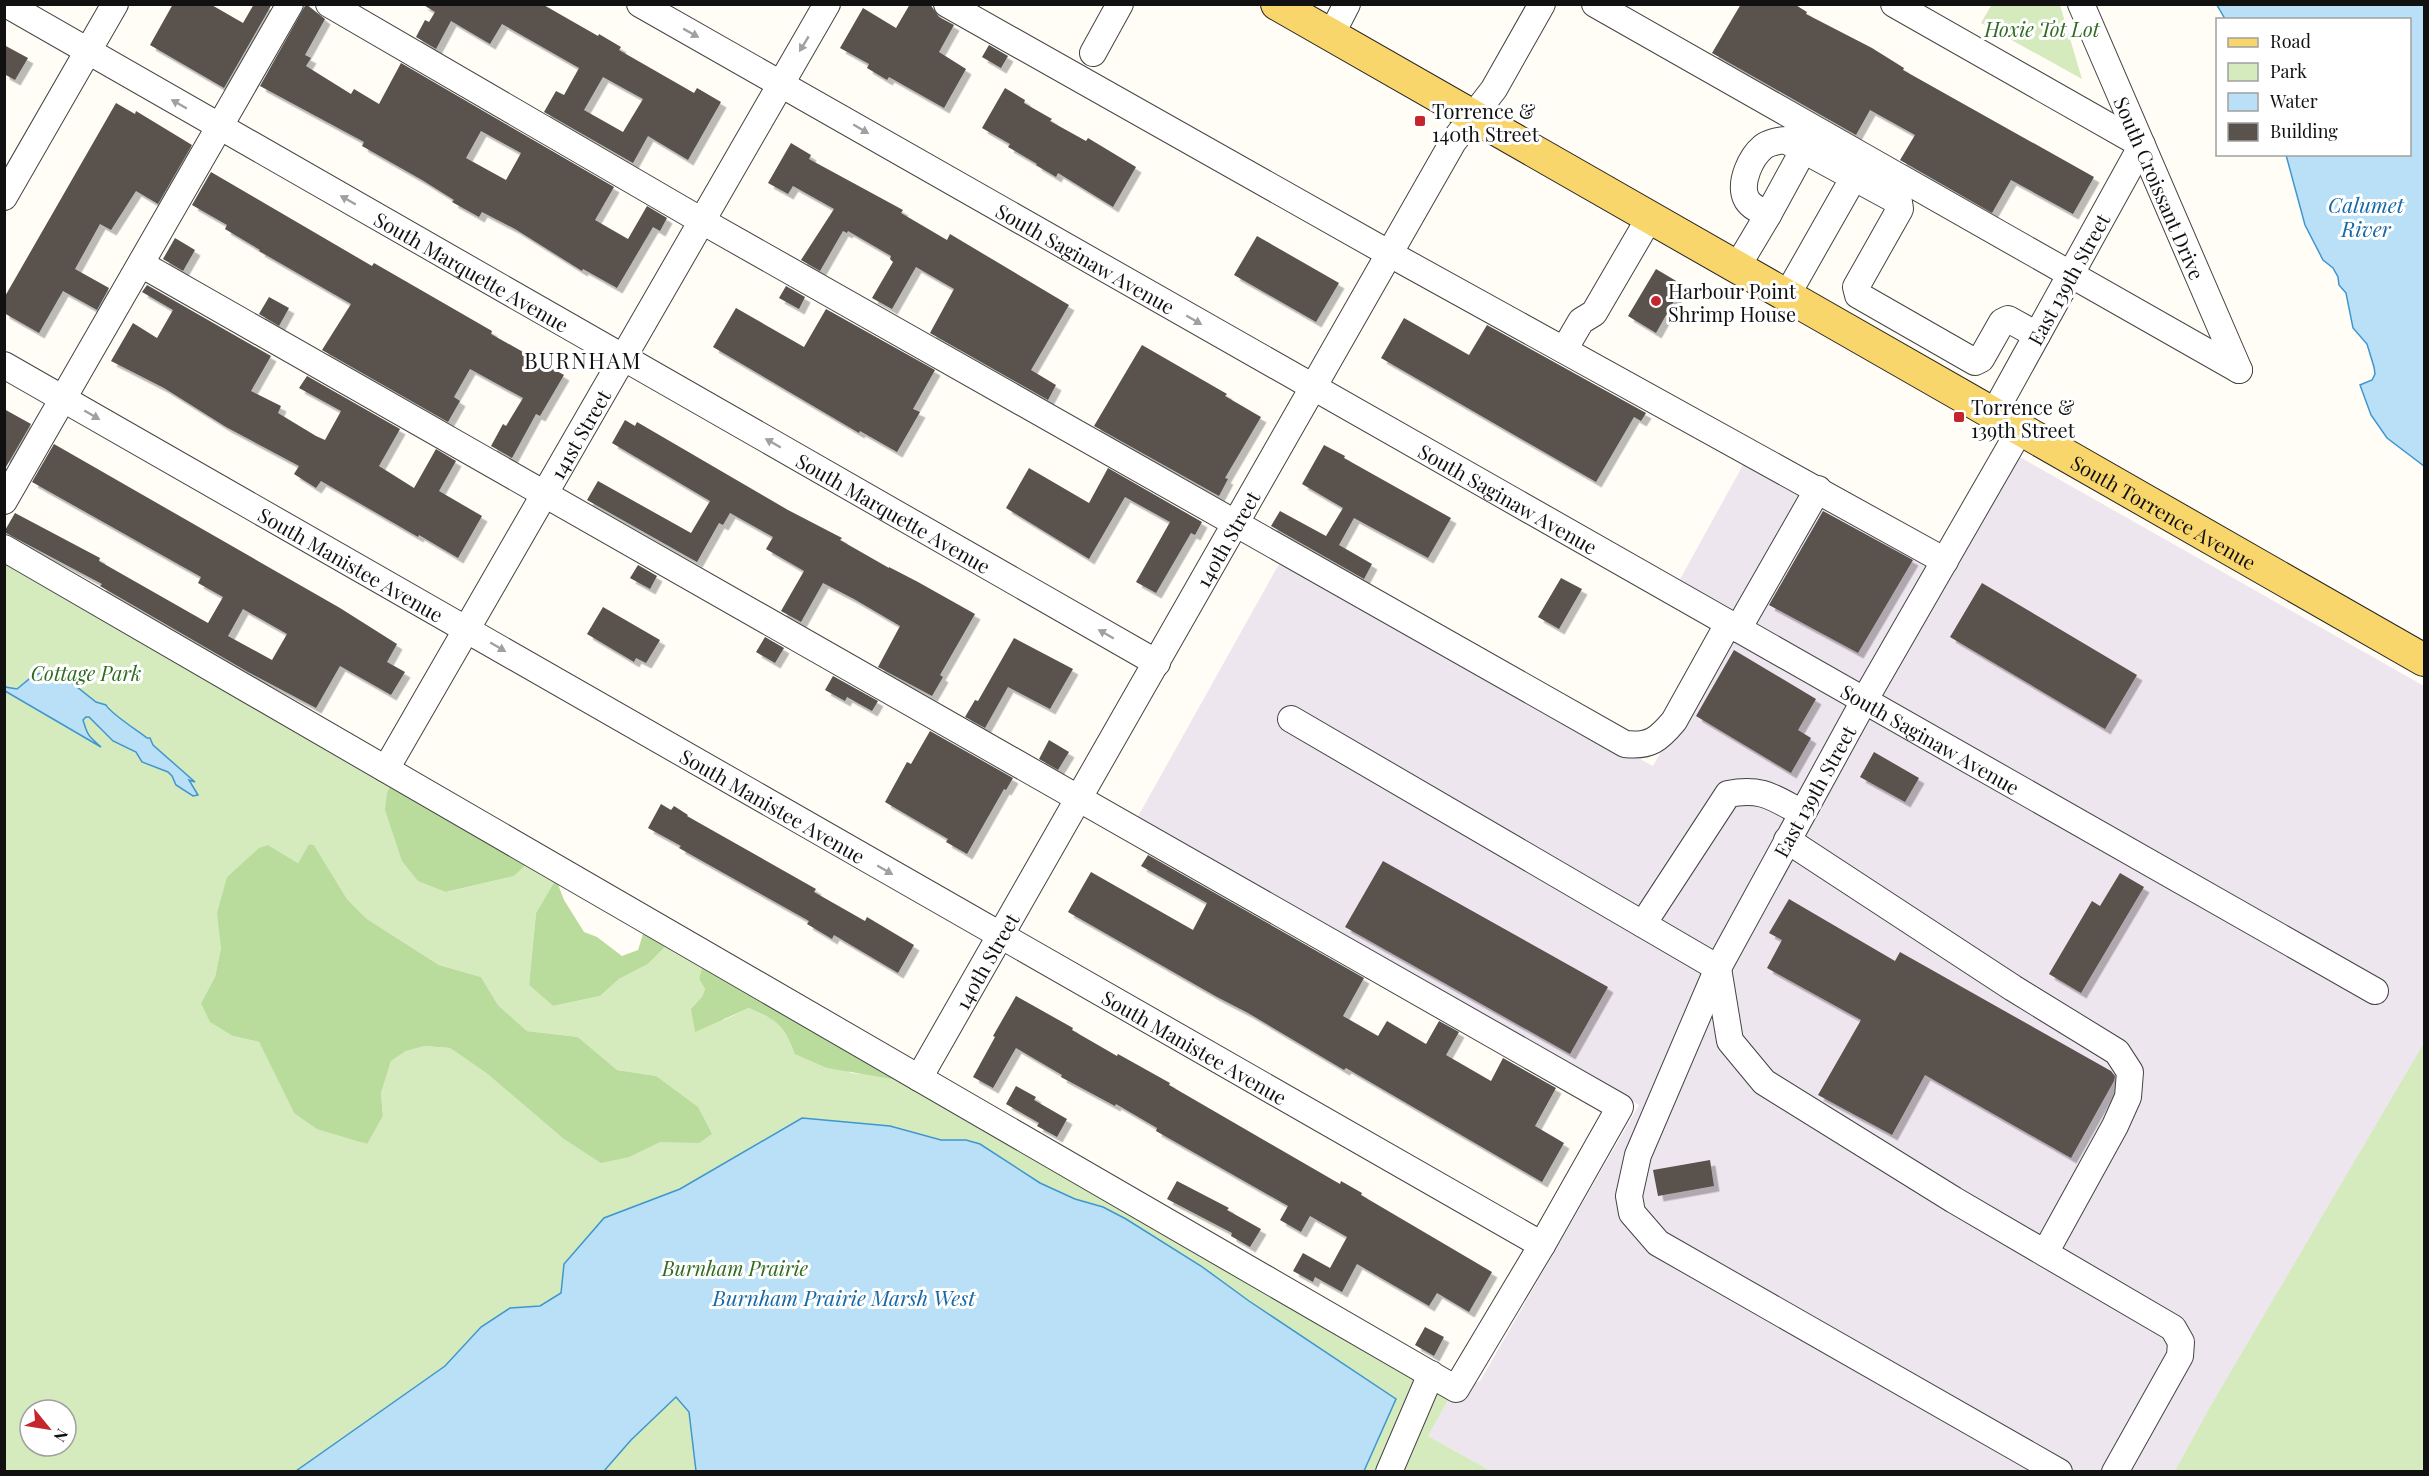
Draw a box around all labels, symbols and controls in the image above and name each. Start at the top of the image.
park label: Hoxie Tot Lot [1983,15,2101,42]
legend [2216,18,2411,156]
one-way arrow [683,28,700,38]
text: Road [2270,29,2311,53]
one-way arrow [798,36,809,52]
text: Park [2270,59,2307,83]
text: Water [2269,89,2318,113]
street label: South Croissant Drive [2109,92,2212,283]
place label: Torrence & 140th Street [1432,97,1540,147]
one-way arrow [171,98,187,109]
marker: Torrence & 140th Street [1413,114,1427,128]
text: Building [2270,119,2338,143]
one-way arrow [853,124,869,135]
water label: Calumet River [2328,190,2405,242]
one-way arrow [340,195,356,206]
street label: South Saginaw Avenue [992,196,1180,319]
street label: South Marquette Avenue [370,204,574,337]
street label: East 139th Street [2021,208,2116,350]
place label: Harbour Point Shrimp House [1668,277,1797,327]
marker: Harbour Point Shrimp House [1649,294,1663,308]
one-way arrow [1186,314,1202,325]
district label: BURNHAM [524,345,642,375]
street label: 141st Street [543,383,616,483]
place label: Torrence & 139th Street [1971,393,2076,443]
one-way arrow [84,409,100,420]
marker: Torrence & 139th Street [1952,410,1966,424]
street label: South Saginaw Avenue [1414,436,1603,560]
one-way arrow [764,438,781,448]
street label: South Marquette Avenue [792,446,996,579]
street label: South Torrence Avenue [2067,448,2262,575]
street label: 140th Street [1189,485,1265,592]
street label: South Manistee Avenue [254,500,449,627]
one-way arrow [1097,629,1114,639]
one-way arrow [490,642,507,652]
park label: Cottage Park [31,659,141,686]
street label: South Saginaw Avenue [1836,677,2025,800]
street label: East 139th Street [1767,720,1862,862]
street label: South Manistee Avenue [676,741,870,869]
one-way arrow [877,865,894,875]
street label: 140th Street [948,907,1025,1014]
street label: South Manistee Avenue [1097,983,1292,1110]
park label: Burnham Prairie [661,1254,808,1281]
water label: Burnham Prairie Marsh West [712,1283,976,1311]
north arrow [18,1398,78,1458]
text: N [49,1425,73,1446]

